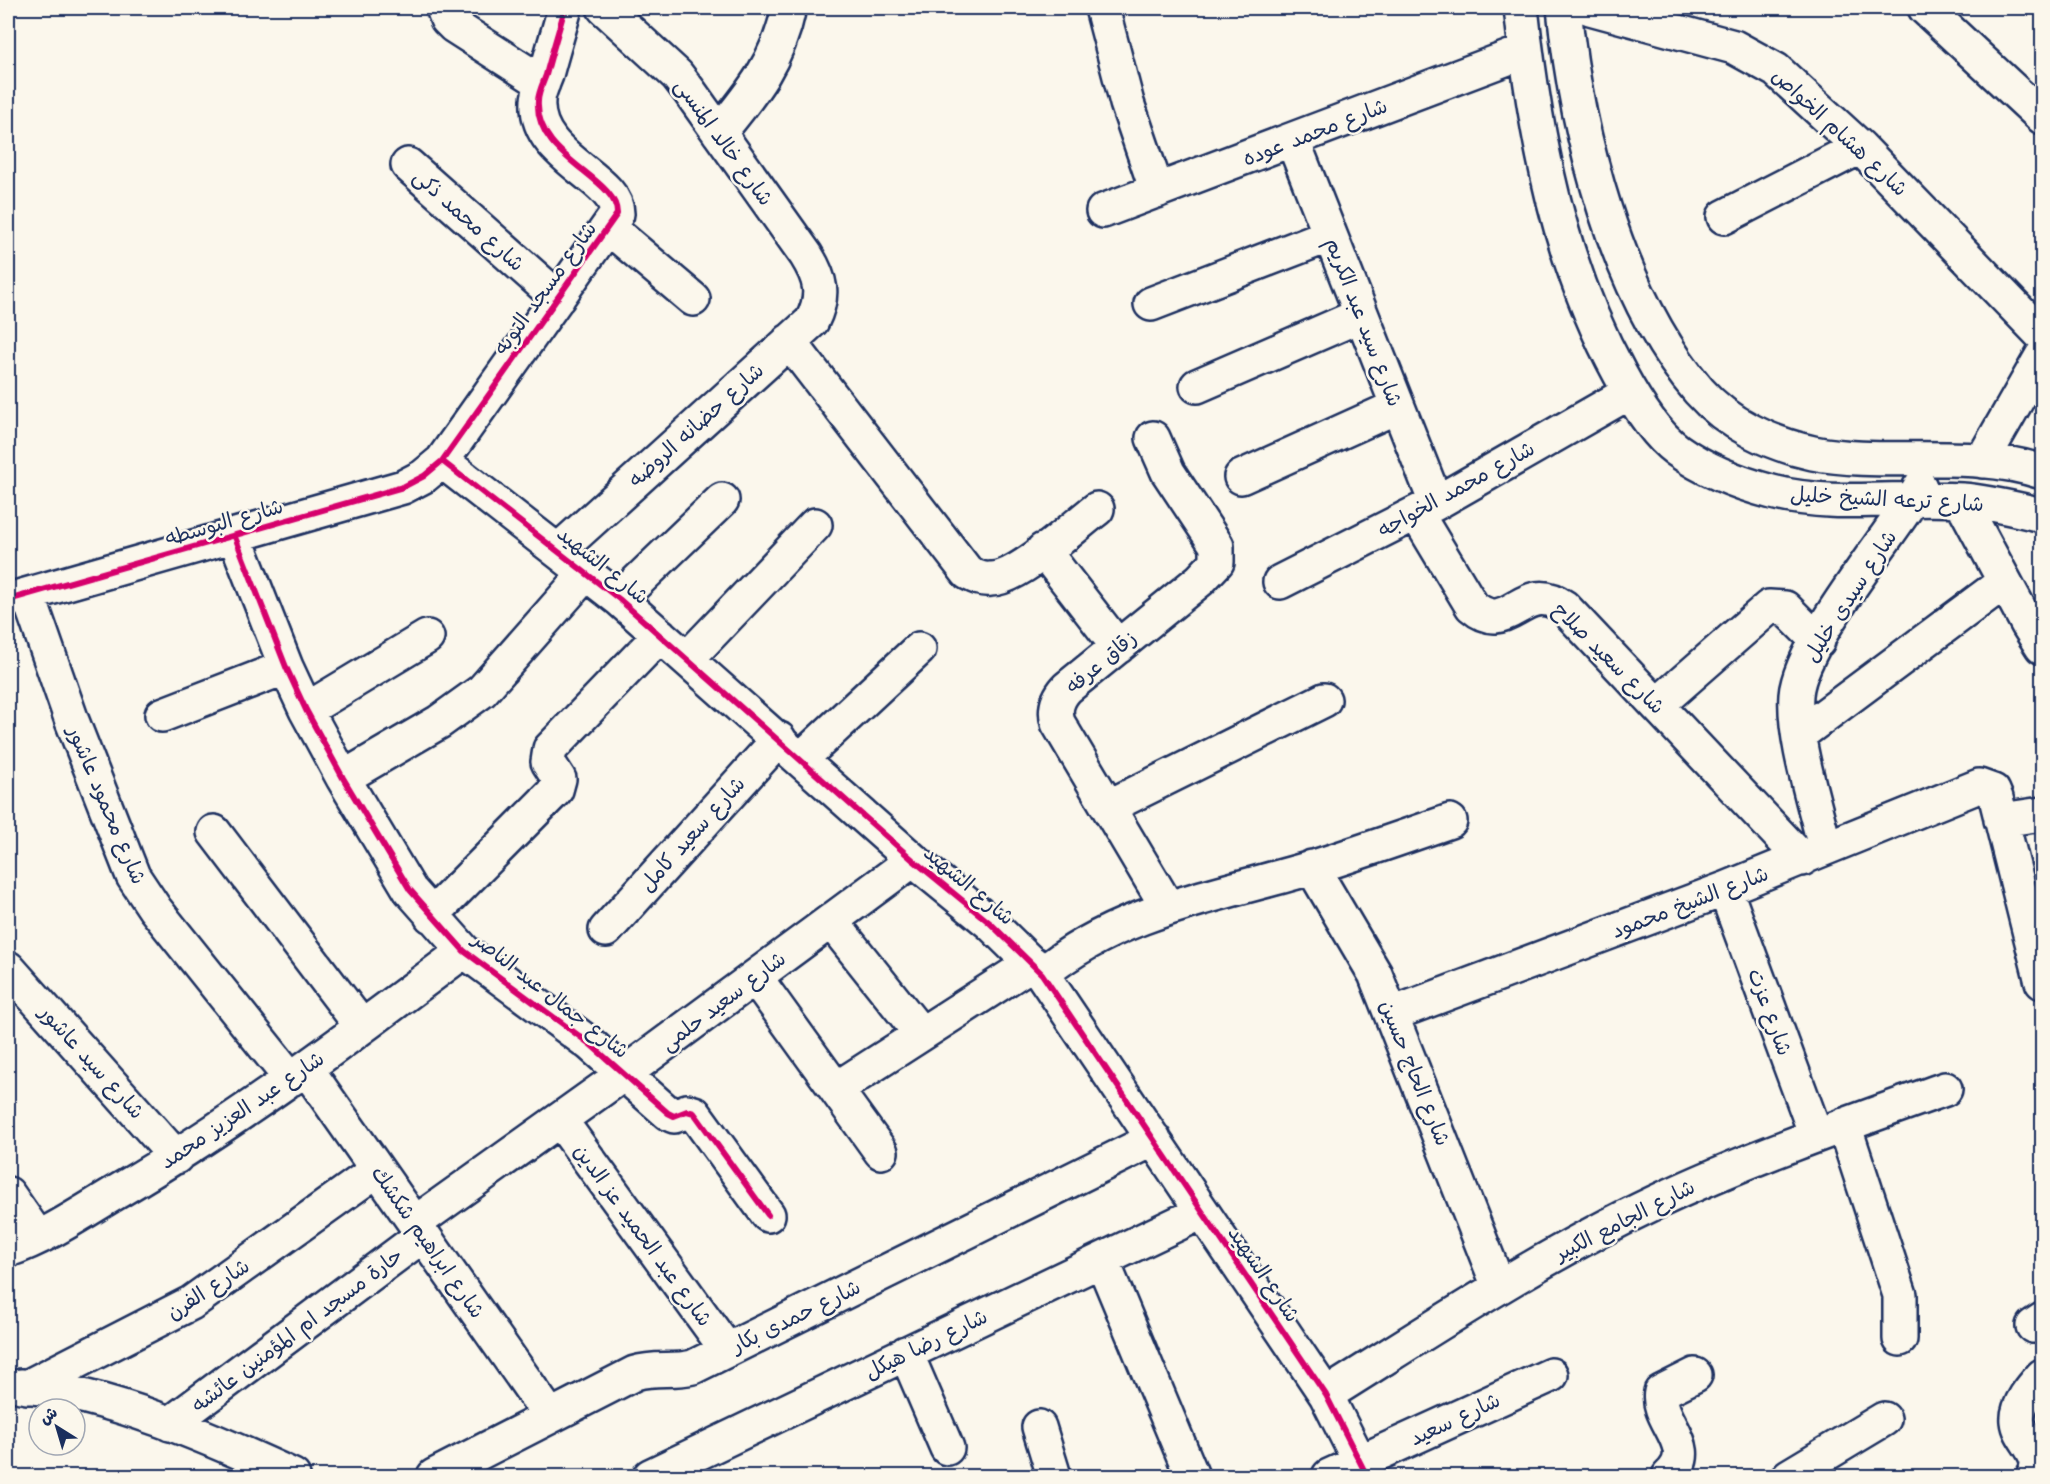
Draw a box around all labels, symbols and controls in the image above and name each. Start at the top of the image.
street label: شارع هشام الخواص [1765,63,1913,204]
street label: شارع خالد المنسى [667,74,778,212]
street label: شارع محمد عوده [1239,93,1392,173]
street label: شارع محمد ذكى [407,164,529,278]
street label: شارع مسجد التوبه [489,217,604,361]
street label: شارع سيد عبد الكريم [1317,234,1407,411]
street label: شارع حضانه الروضه [624,358,770,494]
street label: شارع محمد الخواجه [1373,436,1540,545]
street label: شارع ترعه الشيخ خليل [1789,482,1984,519]
street label: شارع البوسطه [162,494,287,553]
street label: شارع الشهيد [551,521,654,611]
street label: شارع سيدى خليل [1799,526,1904,668]
street label: شارع سعيد صلاح [1546,597,1670,721]
street label: زقاق عرفه [1061,626,1141,698]
street label: شارع محمود عاشور [59,721,151,889]
street label: شارع سعيد كامل [634,772,752,898]
street label: شارع الشهيد [917,840,1019,932]
street label: شارع الشيخ محمود [1608,861,1773,946]
street label: شارع جمال عبد الناصر [465,925,634,1066]
street label: شارع سعيد حلمى [656,946,792,1058]
street label: شارع عزت [1740,965,1797,1060]
street label: شارع الحاج حسين [1372,997,1455,1150]
street label: شارع سيد عاشور [31,999,149,1126]
street label: شارع عبد العزيز محمد [155,1046,330,1176]
street label: شارع عبد الحميد عز الدين [566,1139,717,1333]
street label: شارع ابراهيم شكشك [363,1161,490,1325]
street label: شارع الجامع الكبير [1549,1174,1700,1269]
street label: شارع الشهيد [1221,1221,1305,1328]
street label: حارة مسجد ام المؤمنين عائشه [187,1243,410,1420]
street label: شارع الفرن [162,1253,255,1327]
street label: شارع حمدى بكار [726,1274,866,1361]
street label: شارع رضا هيكل [861,1304,993,1387]
street label: شارع سعيد [1406,1388,1505,1453]
north arrow [27,1397,87,1457]
text: ش [36,1403,61,1428]

